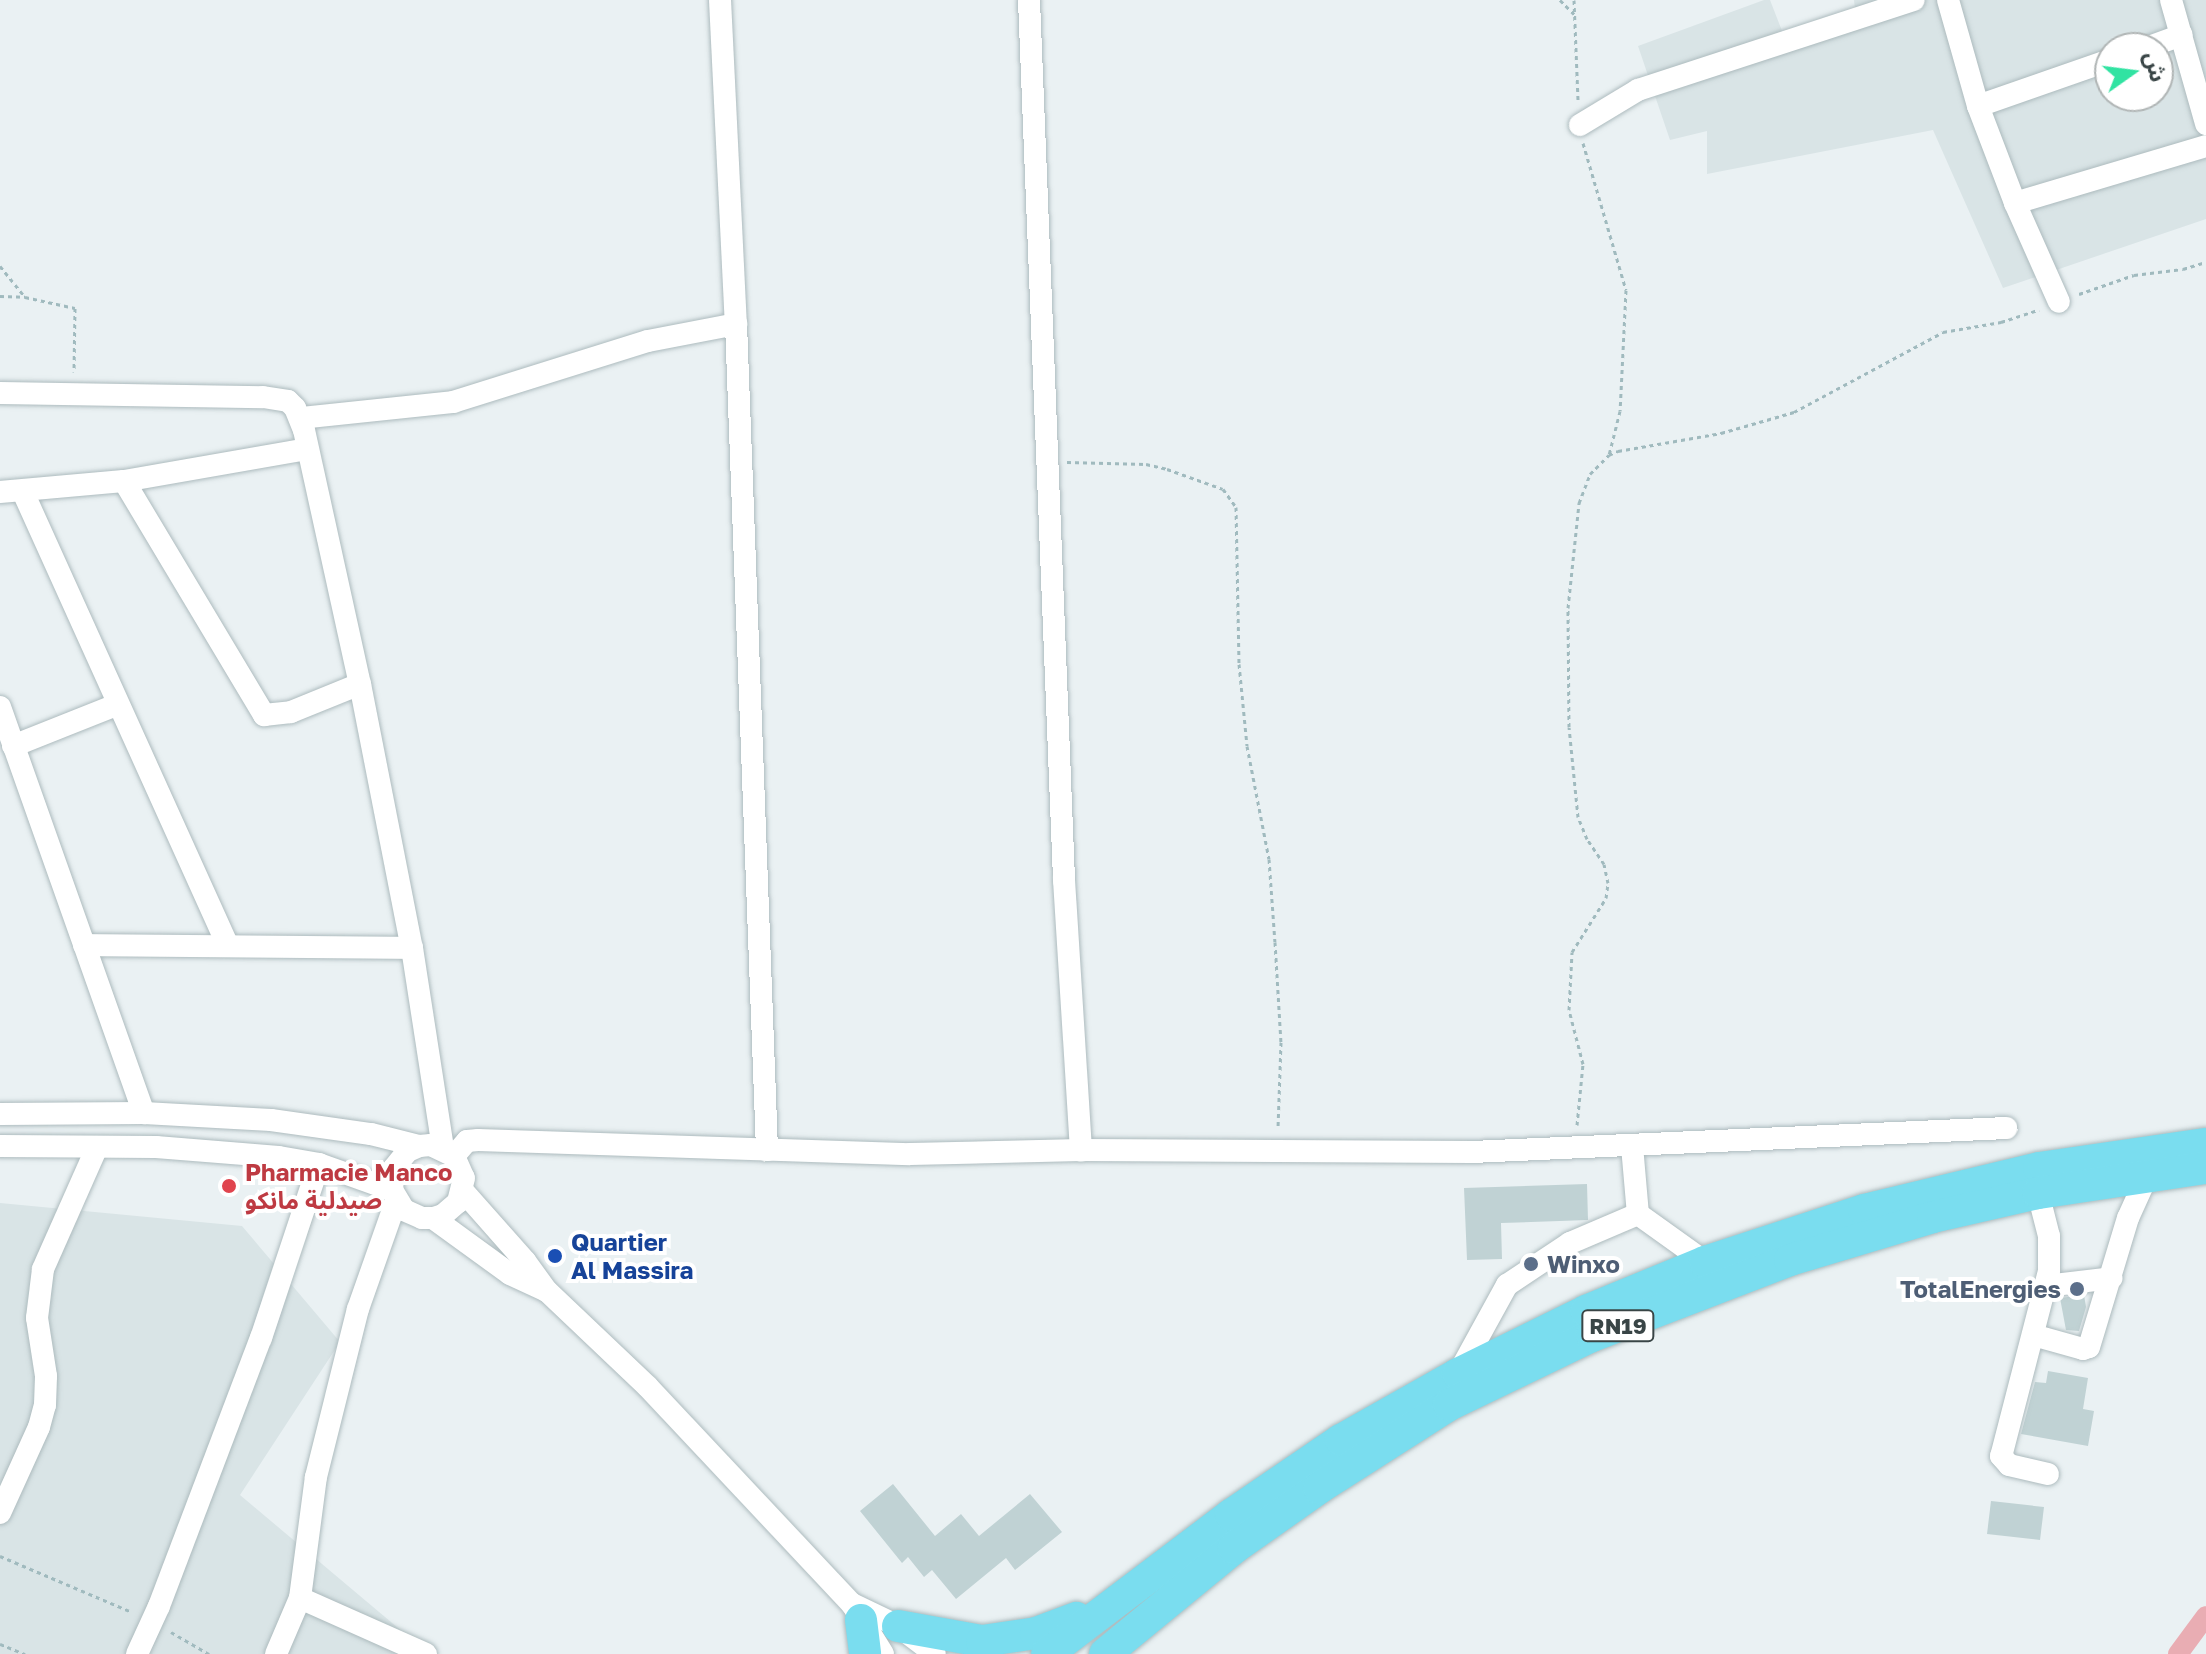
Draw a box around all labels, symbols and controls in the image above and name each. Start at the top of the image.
north arrow [2094,32,2174,112]
text: ش [2139,49,2173,84]
place label: Pharmacie Manco صيدلية مانكو [245,1158,452,1214]
marker: Pharmacie Manco صيدلية مانكو [220,1177,238,1195]
place label: Quartier Al Massira [571,1228,693,1284]
marker: Quartier Al Massira [546,1247,564,1265]
place label: Winxo [1547,1250,1620,1278]
marker: Winxo [1522,1255,1540,1273]
place label: TotalEnergies [1900,1275,2061,1303]
marker: TotalEnergies [2068,1280,2086,1298]
road number: RN19 [1580,1308,1656,1344]

